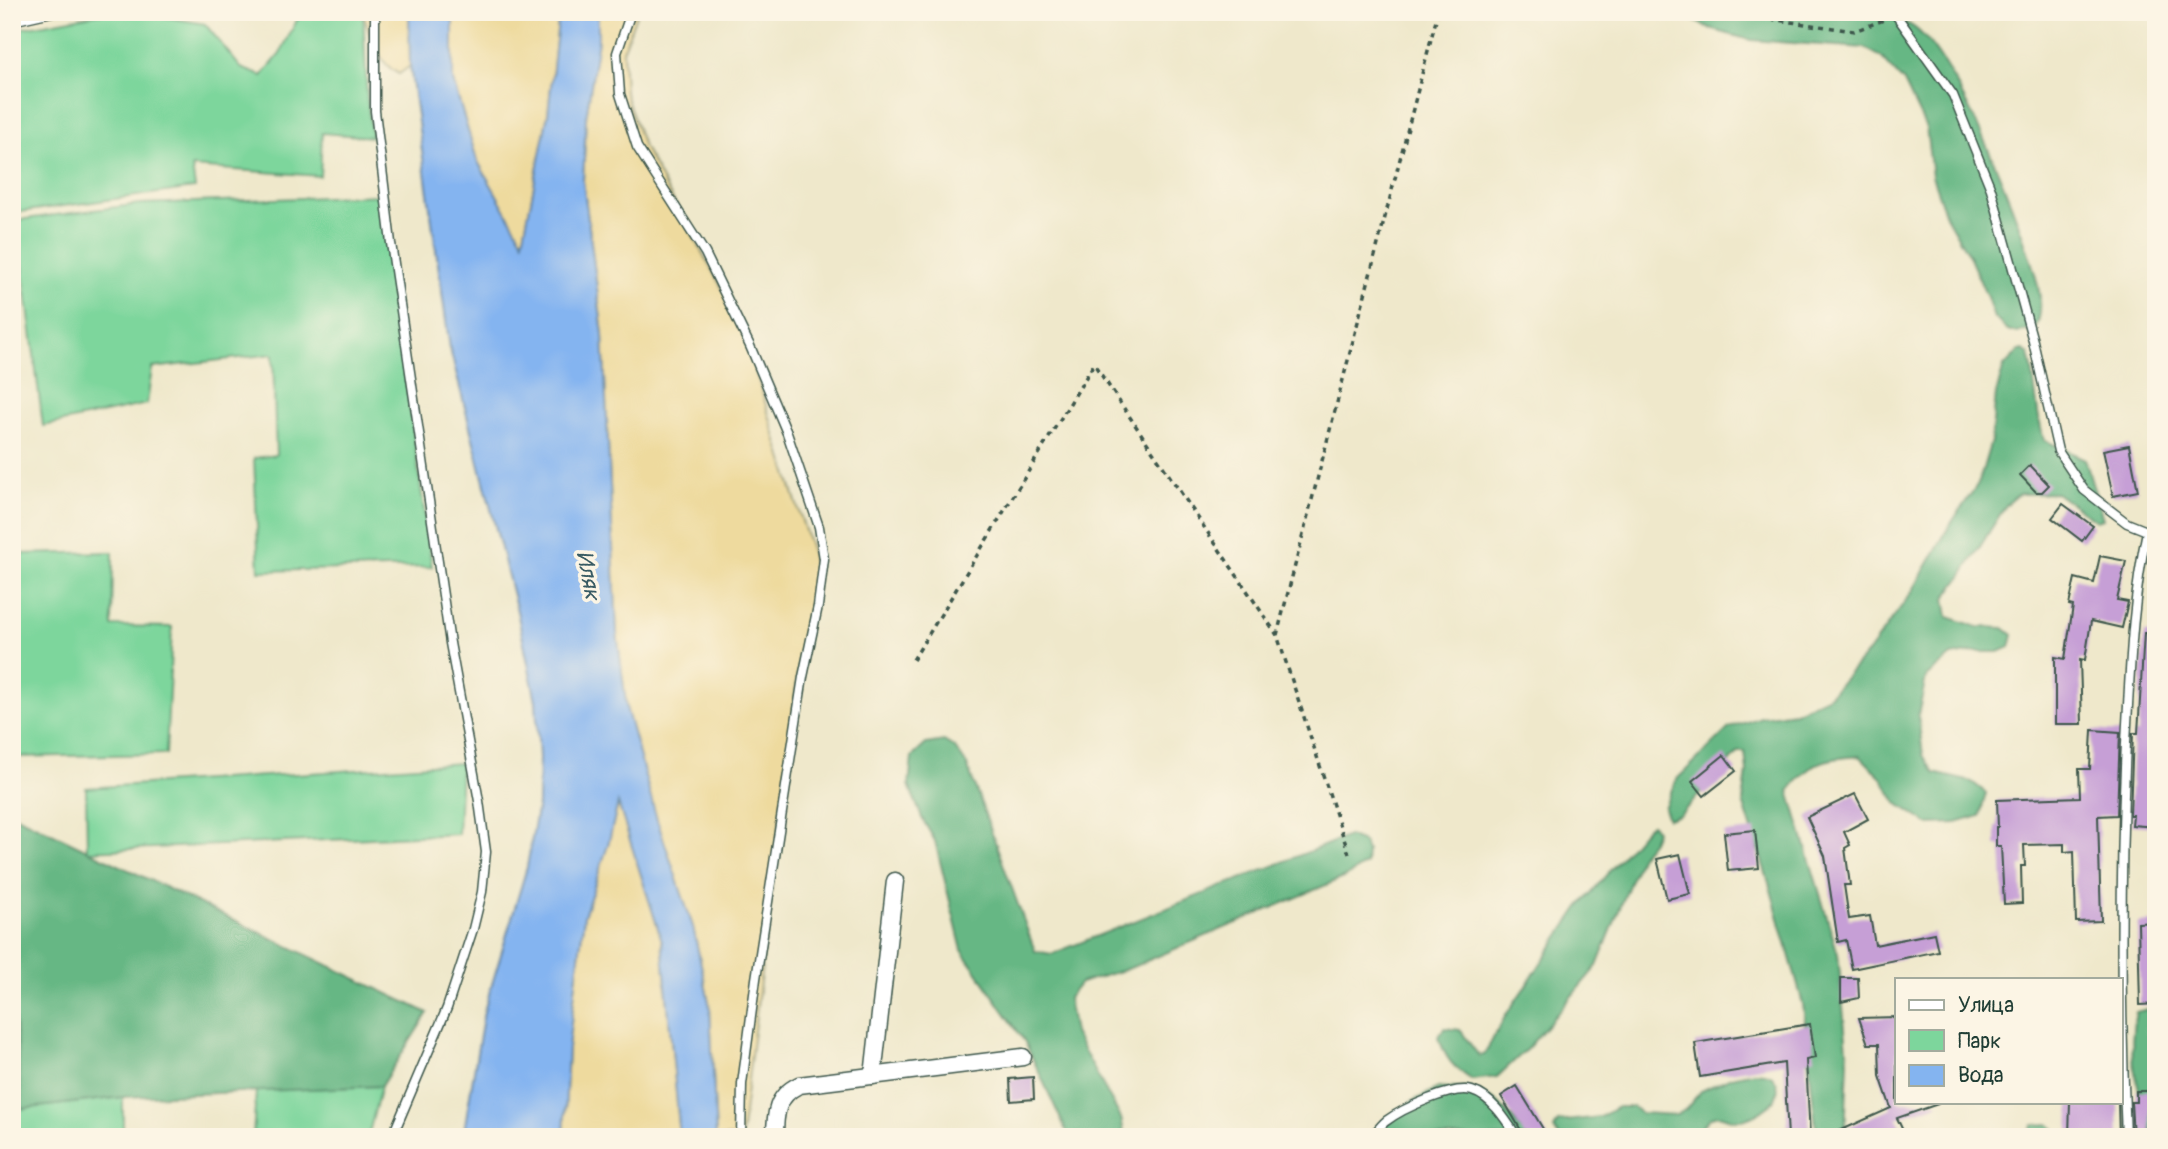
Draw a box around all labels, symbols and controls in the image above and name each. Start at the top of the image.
water label: Иляк [570,548,608,604]
legend [1895,978,2122,1104]
text: Улица [1958,992,2014,1019]
text: Парк [1958,1028,2001,1055]
text: Вода [1958,1062,2004,1089]

